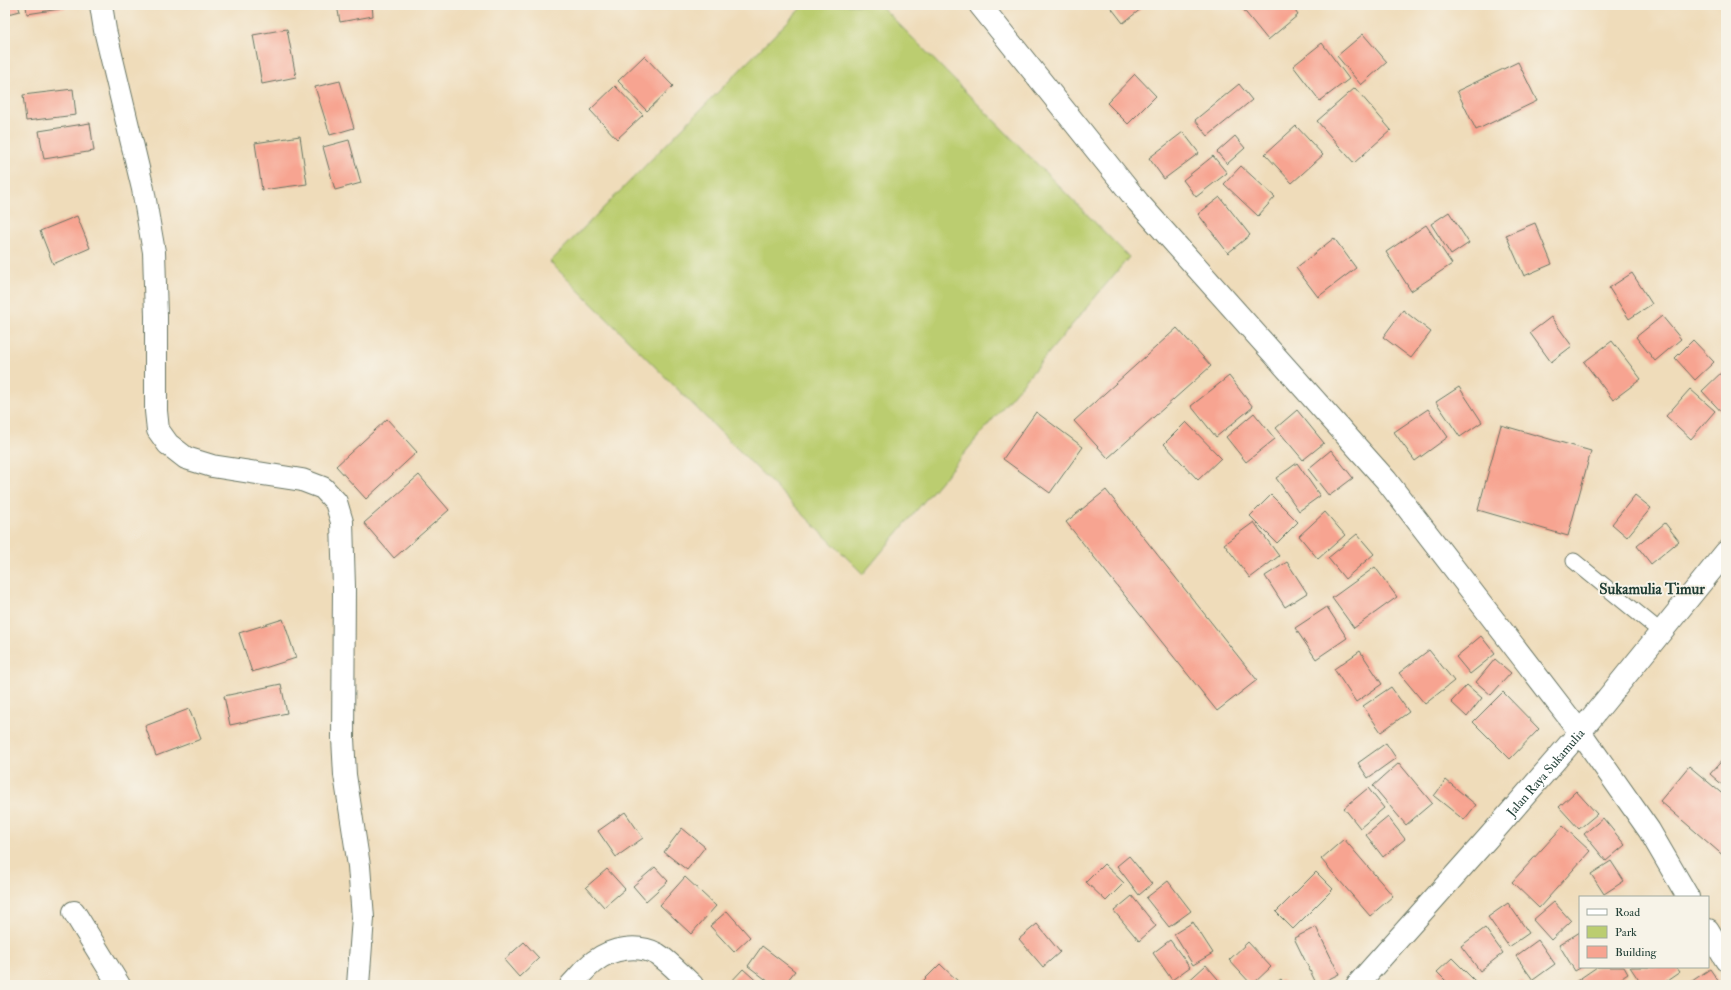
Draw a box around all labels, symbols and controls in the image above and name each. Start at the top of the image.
district label: Sukamulia Timur [1599,580,1705,599]
street label: Jalan Raya Sukamulia [1503,725,1589,821]
legend [1579,896,1709,968]
text: Road [1615,905,1640,920]
text: Park [1615,925,1637,940]
text: Building [1615,945,1658,960]

